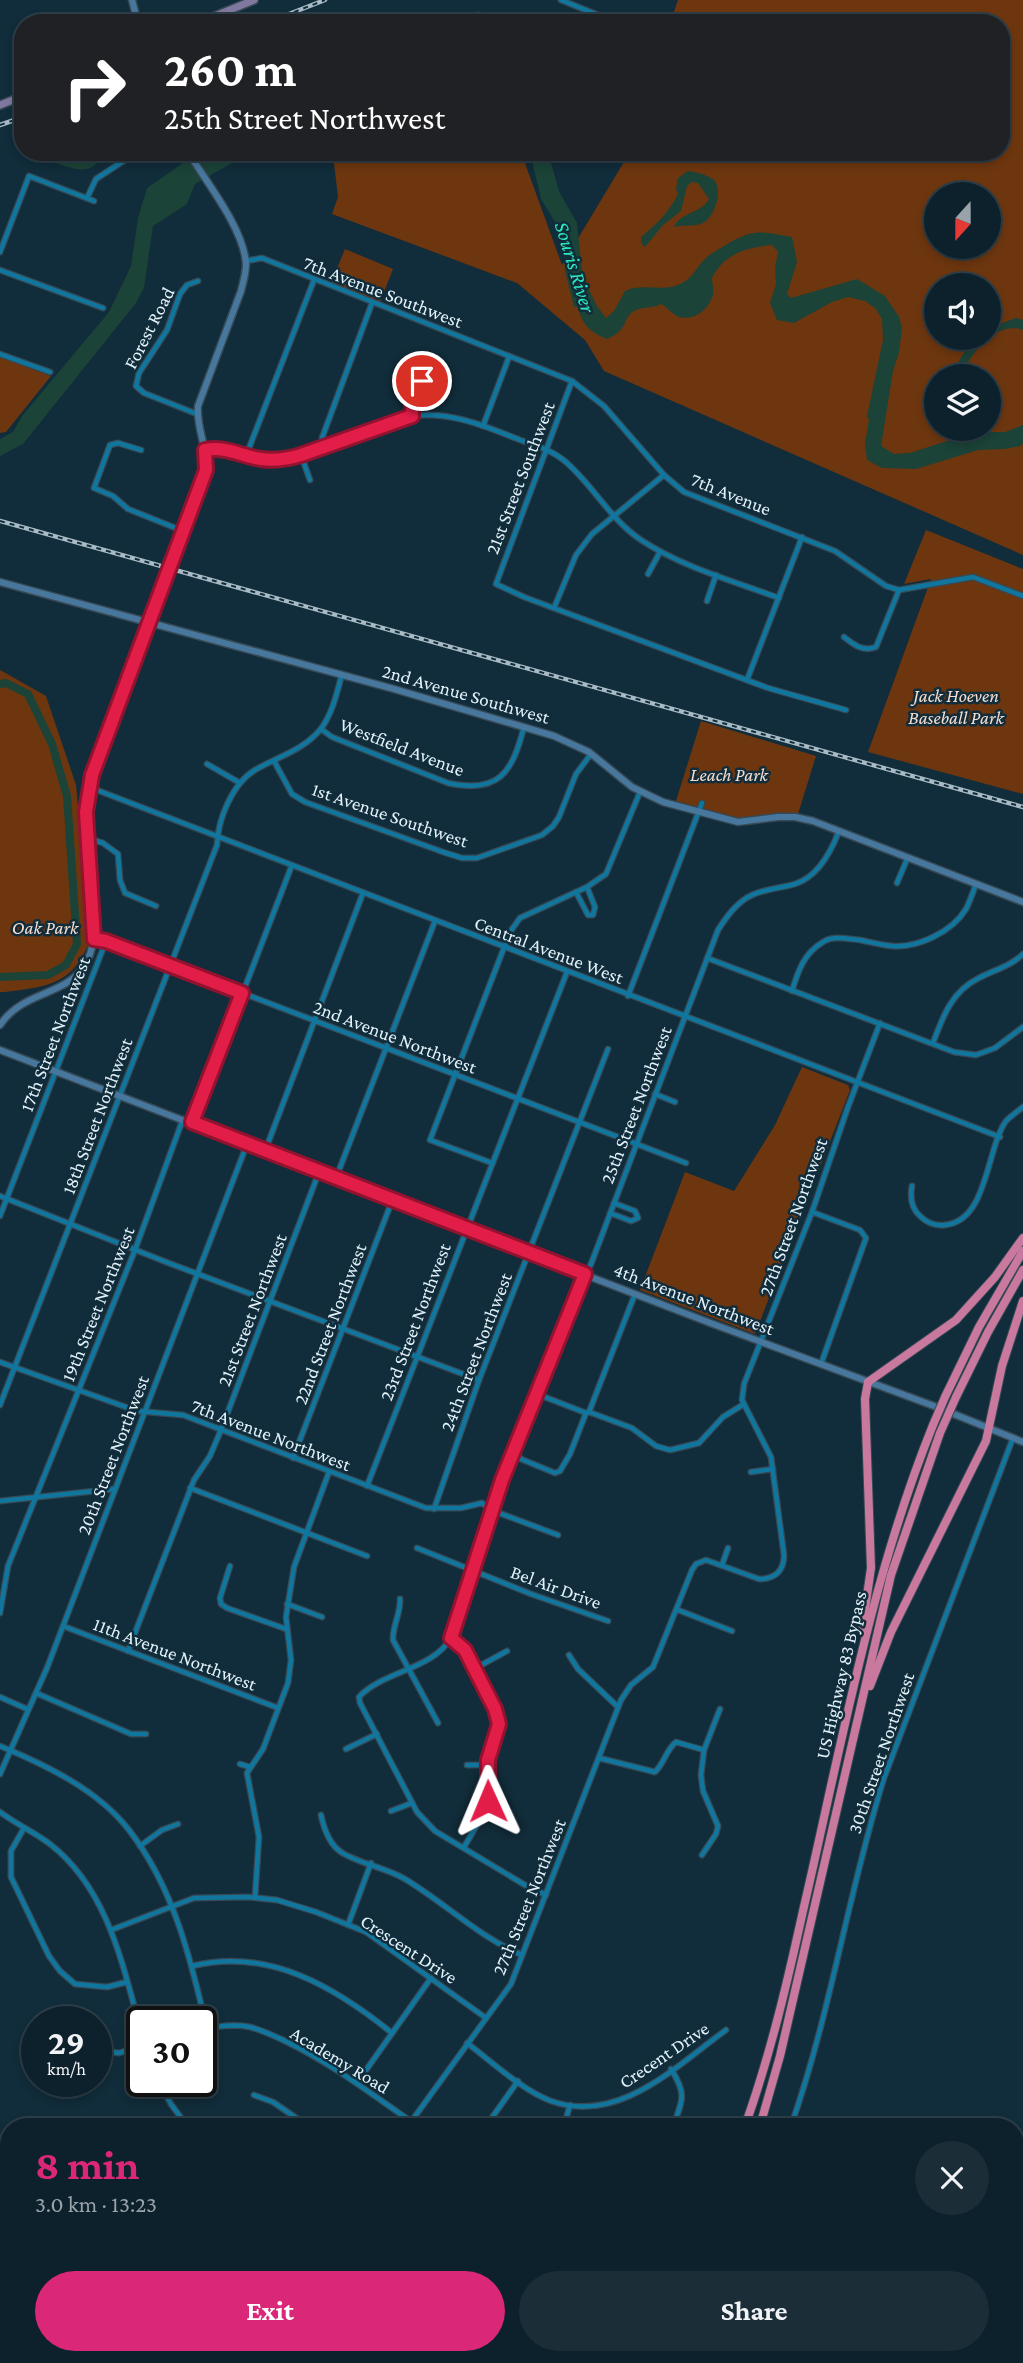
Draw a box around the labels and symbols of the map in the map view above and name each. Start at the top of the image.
north arrow [924,182,1001,259]
water label: Souris River [550,219,600,316]
street label: 7th Avenue Southwest [300,252,466,332]
street label: Forest Road [119,284,179,372]
pin [392,351,452,411]
street label: 21st Street Southwest [481,398,559,557]
street label: 7th Avenue [688,468,774,520]
street label: 2nd Avenue Southwest [380,660,553,728]
park label: Jack Hoeven Baseball Park [908,685,1004,728]
street label: Westfield Avenue [337,714,467,780]
park label: Leach Park [690,764,769,785]
street label: 1st Avenue Southwest [309,778,472,852]
street label: Central Avenue West [471,912,627,988]
park label: Oak Park [12,917,79,938]
street label: 17th Street Northwest [16,953,94,1114]
street label: 2nd Avenue Northwest [310,996,480,1078]
street label: 25th Street Northwest [596,1023,676,1187]
street label: 18th Street Northwest [58,1034,137,1197]
street label: 27th Street Northwest [755,1135,832,1299]
street label: 19th Street Northwest [57,1223,139,1384]
street label: 21st Street Northwest [213,1230,291,1389]
street label: 22nd Street Northwest [290,1240,371,1407]
street label: 23rd Street Northwest [375,1240,455,1404]
street label: 4th Avenue Northwest [611,1259,778,1340]
street label: 24th Street Northwest [436,1269,516,1434]
street label: 20th Street Northwest [73,1372,153,1538]
street label: 7th Avenue Northwest [188,1395,354,1475]
street label: Bel Air Drive [508,1561,604,1613]
street label: US Highway 83 Bypass [811,1589,871,1761]
street label: 11th Avenue Northwest [90,1613,260,1695]
street label: 30th Street Northwest [844,1669,919,1836]
position arrow [451,1764,525,1838]
street label: 27th Street Northwest [488,1815,570,1978]
street label: Crescent Drive [357,1910,461,1988]
speed limit sign: 30 [126,2006,217,2097]
street label: Crecent Drive [615,2017,713,2093]
street label: Academy Road [287,2022,393,2098]

